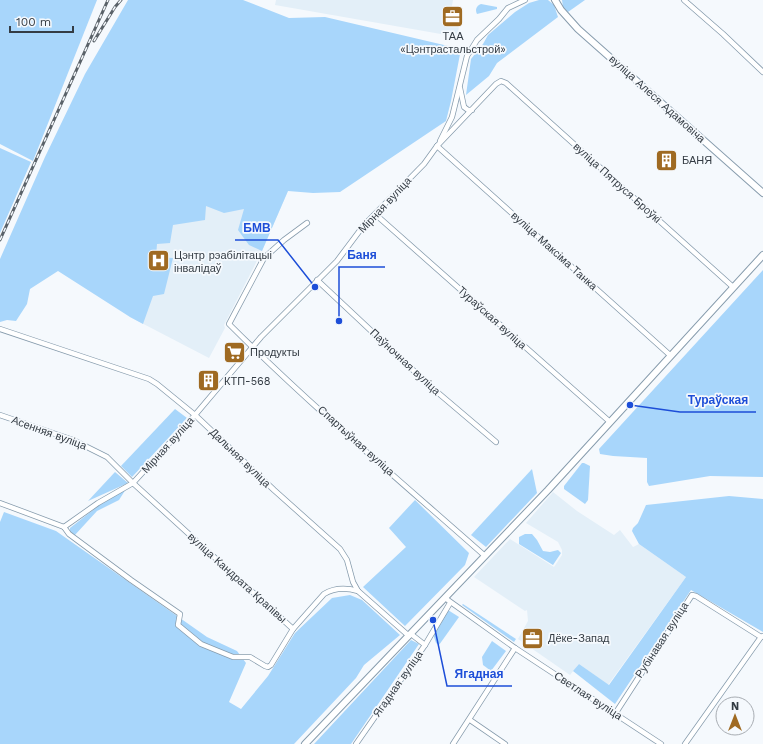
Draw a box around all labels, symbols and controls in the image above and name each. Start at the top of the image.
office icon: ТАА «Цэнтрастальстрой» [440,3,466,29]
scale bar [10,8,73,34]
text: 100 m [16,15,51,29]
place label: ТАА «Цэнтрастальстрой» [400,30,506,56]
street label: вуліца Алеся Адамовіча [606,52,708,146]
street label: вуліца Пятруся Броўкі [570,140,664,226]
building icon: БАНЯ [654,147,680,173]
place label: БАНЯ [682,154,712,167]
street label: Мірная вуліца [356,174,415,236]
street label: вуліца Максіма Танка [508,209,600,294]
callout: БМВ [235,216,278,240]
text: БМВ [243,221,271,235]
callout: Баня [339,243,385,267]
hospital icon: Цэнтр рэабілітацыі інвалідаў [145,248,171,274]
text: Баня [347,248,377,262]
place label: Цэнтр рэабілітацыі інвалідаў [174,249,272,275]
street label: Тураўская вуліца [455,284,530,353]
street label: Паўночная вуліца [367,326,443,398]
supermarket icon: Продукты [222,339,248,365]
place label: Продукты [250,346,300,359]
building icon: КТП-568 [196,368,222,394]
place label: КТП-568 [224,375,271,388]
callout: Тураўская [680,388,756,412]
text: Тураўская [688,393,748,407]
street label: Спартыўная вуліца [315,403,398,479]
street label: Асенняя вуліца [10,413,89,453]
street label: Мірная вуліца [139,413,197,476]
street label: Дальняя вуліца [207,426,274,491]
street label: вуліца Кандрата Крапівы [185,530,289,626]
street label: Рубінавая вуліца [633,599,692,680]
office icon: Дёке-Запад [519,625,545,651]
place label: Дёке-Запад [548,632,610,645]
street label: Ягадная вуліца [370,647,426,720]
callout: Ягадная [447,662,512,686]
text: Ягадная [455,667,503,681]
street label: Светлая вуліца [551,669,625,723]
north arrow [715,696,755,736]
text: N [731,700,739,713]

